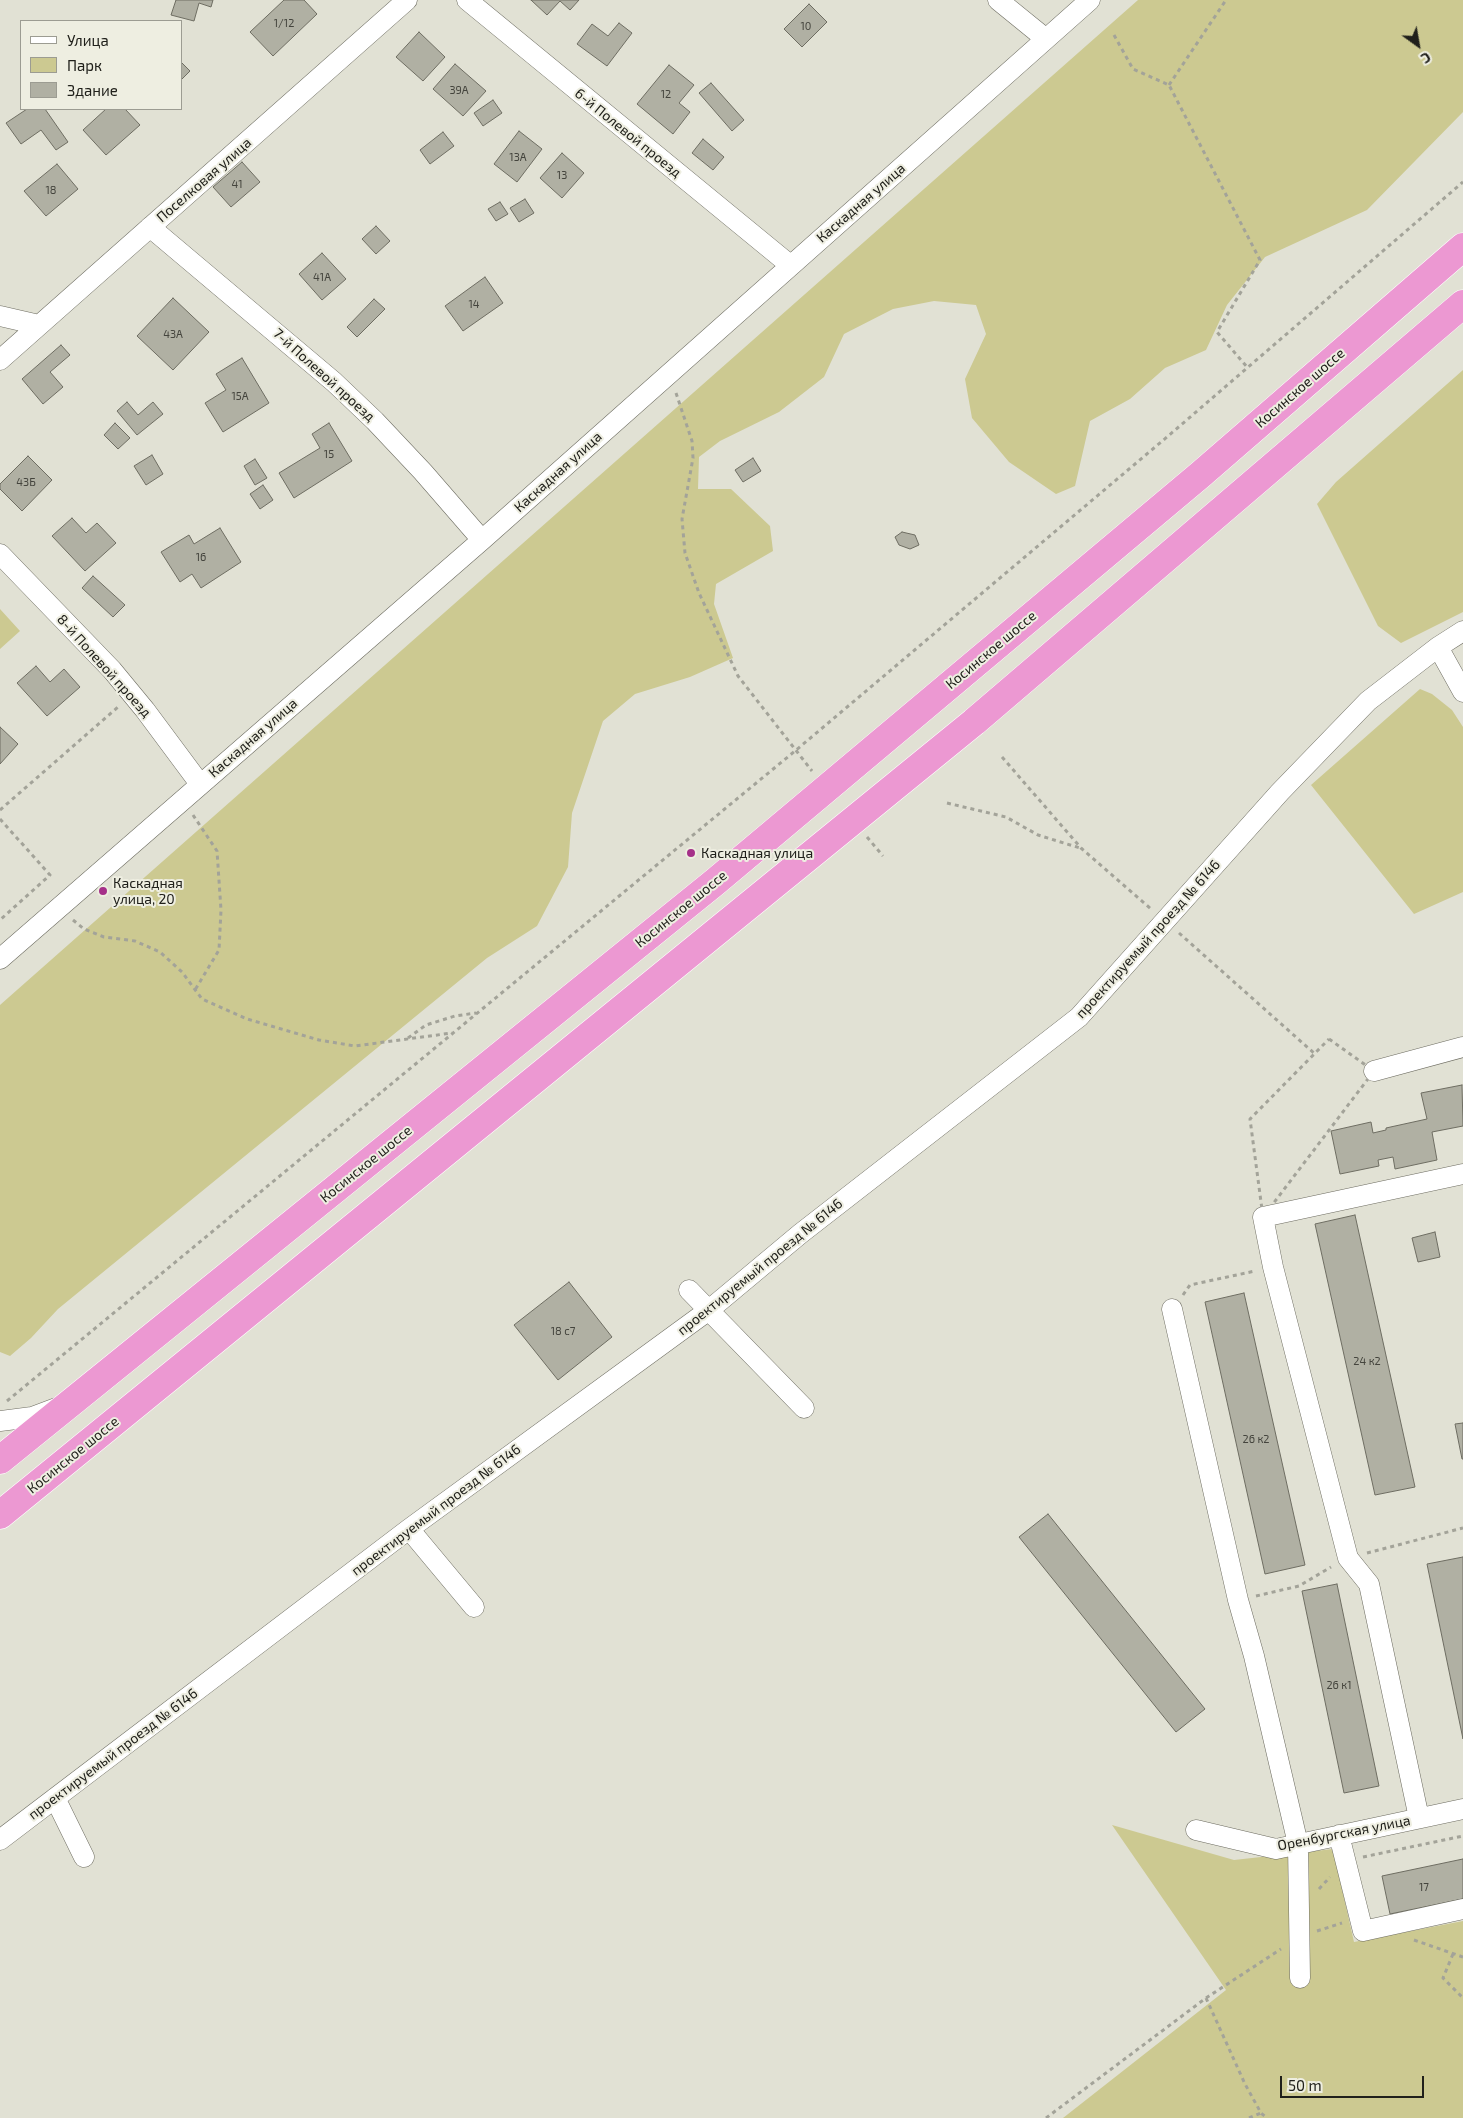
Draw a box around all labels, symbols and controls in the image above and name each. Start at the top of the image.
house number: 1/12 [274,16,294,30]
house number: 10 [800,19,812,33]
legend [20,20,182,110]
north arrow [1393,20,1443,70]
text: Улица [67,31,109,49]
text: С [1418,49,1434,68]
text: Парк [67,56,102,74]
text: Здание [67,81,118,99]
house number: 39А [449,83,469,97]
street label: 6-й Полевой проезд [571,85,685,181]
house number: 12 [661,87,671,101]
street label: Поселковая улица [153,134,255,226]
house number: 13А [509,150,527,164]
street label: Каскадная улица [813,160,909,246]
house number: 13 [557,168,567,182]
house number: 41 [231,177,243,191]
house number: 18 [45,183,57,197]
house number: 41А [313,270,331,284]
house number: 14 [468,297,480,311]
street label: 7-й Полевой проезд [270,325,378,425]
house number: 43А [163,327,183,341]
street label: Косинское шоссе [1252,345,1348,431]
house number: 15А [231,389,249,403]
street label: Каскадная улица [511,428,605,516]
house number: 15 [324,447,334,461]
house number: 43Б [16,475,36,489]
house number: 16 [196,550,206,564]
street label: Косинское шоссе [942,607,1040,693]
street label: 8-й Полевой проезд [53,611,155,721]
street label: Каскадная улица [205,695,301,781]
place label: Каскадная улица [701,845,813,861]
marker: Каскадная улица [685,847,697,859]
street label: проектируемый проезд № 6146 [1072,856,1224,1022]
street label: Косинское шоссе [632,867,730,951]
place label: Каскадная улица, 20 [113,875,183,908]
marker: Каскадная улица, 20 [97,885,109,897]
street label: Косинское шоссе [317,1122,415,1206]
street label: проектируемый проезд № 6146 [674,1195,846,1339]
house number: 18 с7 [551,1324,575,1338]
house number: 24 к2 [1353,1354,1381,1368]
street label: Косинское шоссе [24,1413,122,1497]
house number: 26 к2 [1242,1432,1270,1446]
street label: проектируемый проезд № 6146 [348,1441,524,1579]
house number: 26 к1 [1326,1678,1352,1692]
street label: проектируемый проезд № 6146 [25,1685,201,1823]
street label: Оренбургская улица [1276,1812,1412,1854]
house number: 17 [1419,1880,1429,1894]
scale bar [1283,2066,1427,2098]
text: 50 m [1288,2076,1322,2094]

